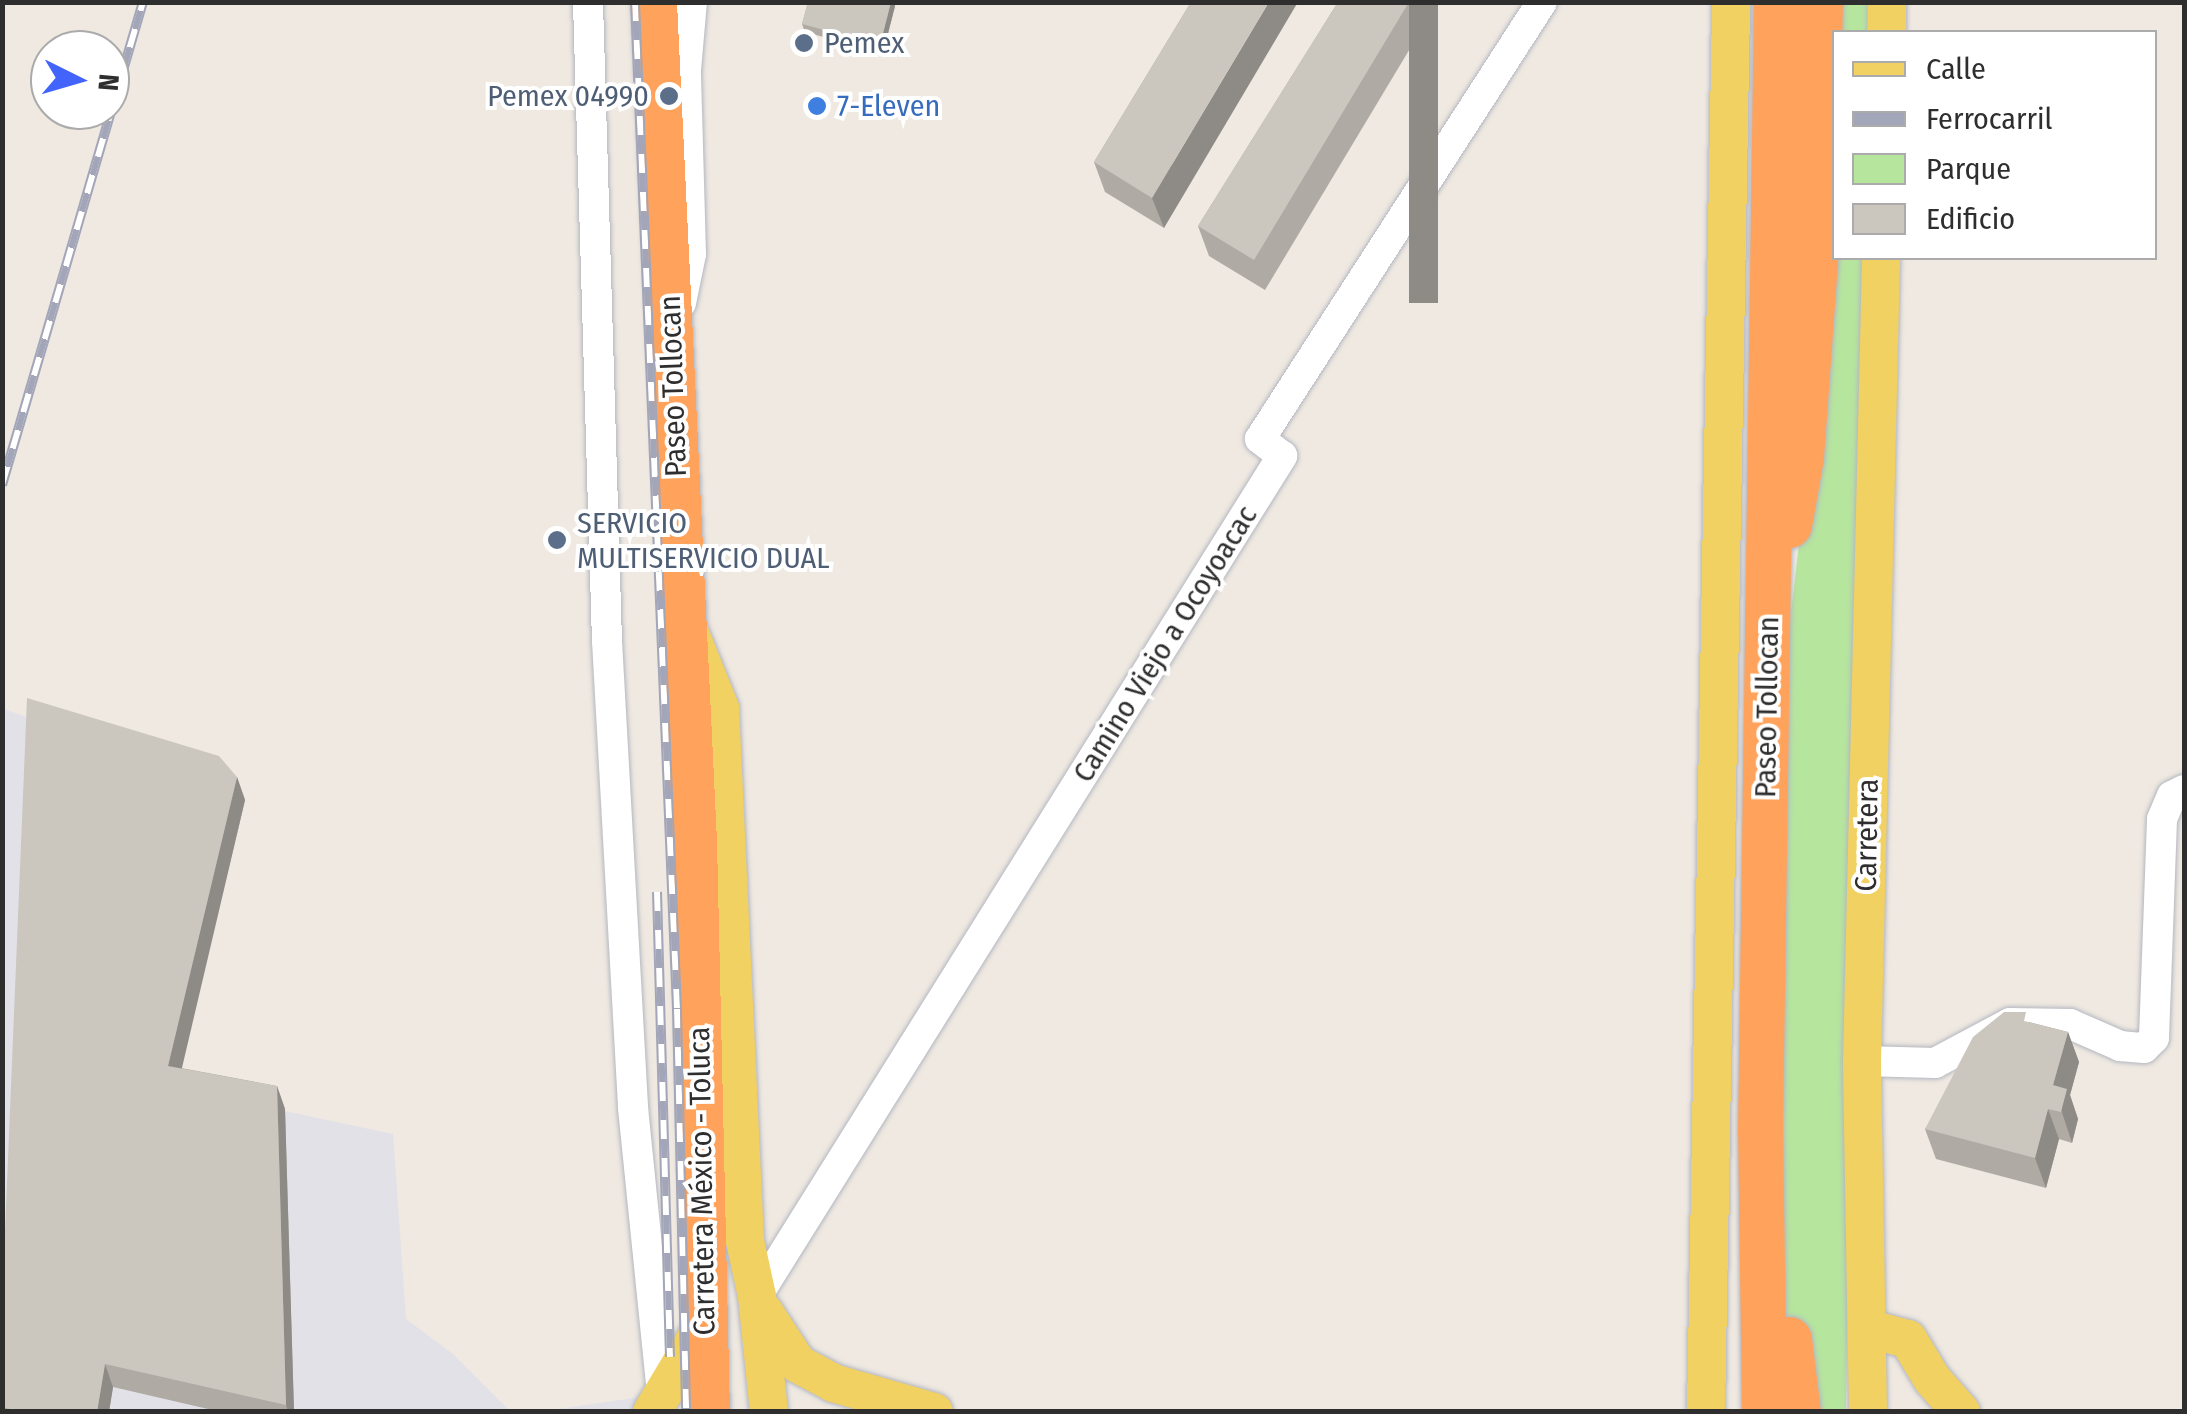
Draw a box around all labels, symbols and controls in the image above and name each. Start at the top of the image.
place label: Pemex [824,25,904,61]
north arrow [30,30,130,130]
legend [1832,30,2157,260]
marker: Pemex [793,32,815,54]
text: Calle [1926,51,1986,87]
text: N [91,73,126,92]
place label: Pemex 04990 [487,78,649,114]
marker: Pemex 04990 [658,85,680,107]
place label: 7-Eleven [837,88,940,124]
marker: 7-Eleven [806,95,828,117]
text: Ferrocarril [1926,101,2052,137]
text: Parque [1926,151,2011,187]
text: Edificio [1926,201,2015,237]
street label: Paseo Tollocan [652,295,694,477]
street label: Camino Viejo a Ocoyoacac [1065,499,1265,789]
place label: SERVICIO MULTISERVICIO DUAL [577,505,830,576]
marker: SERVICIO MULTISERVICIO DUAL [546,529,568,551]
street label: Paseo Tollocan [1747,616,1787,798]
street label: Carretera [1848,778,1886,892]
street label: Carretera México - Toluca [681,1026,723,1336]

